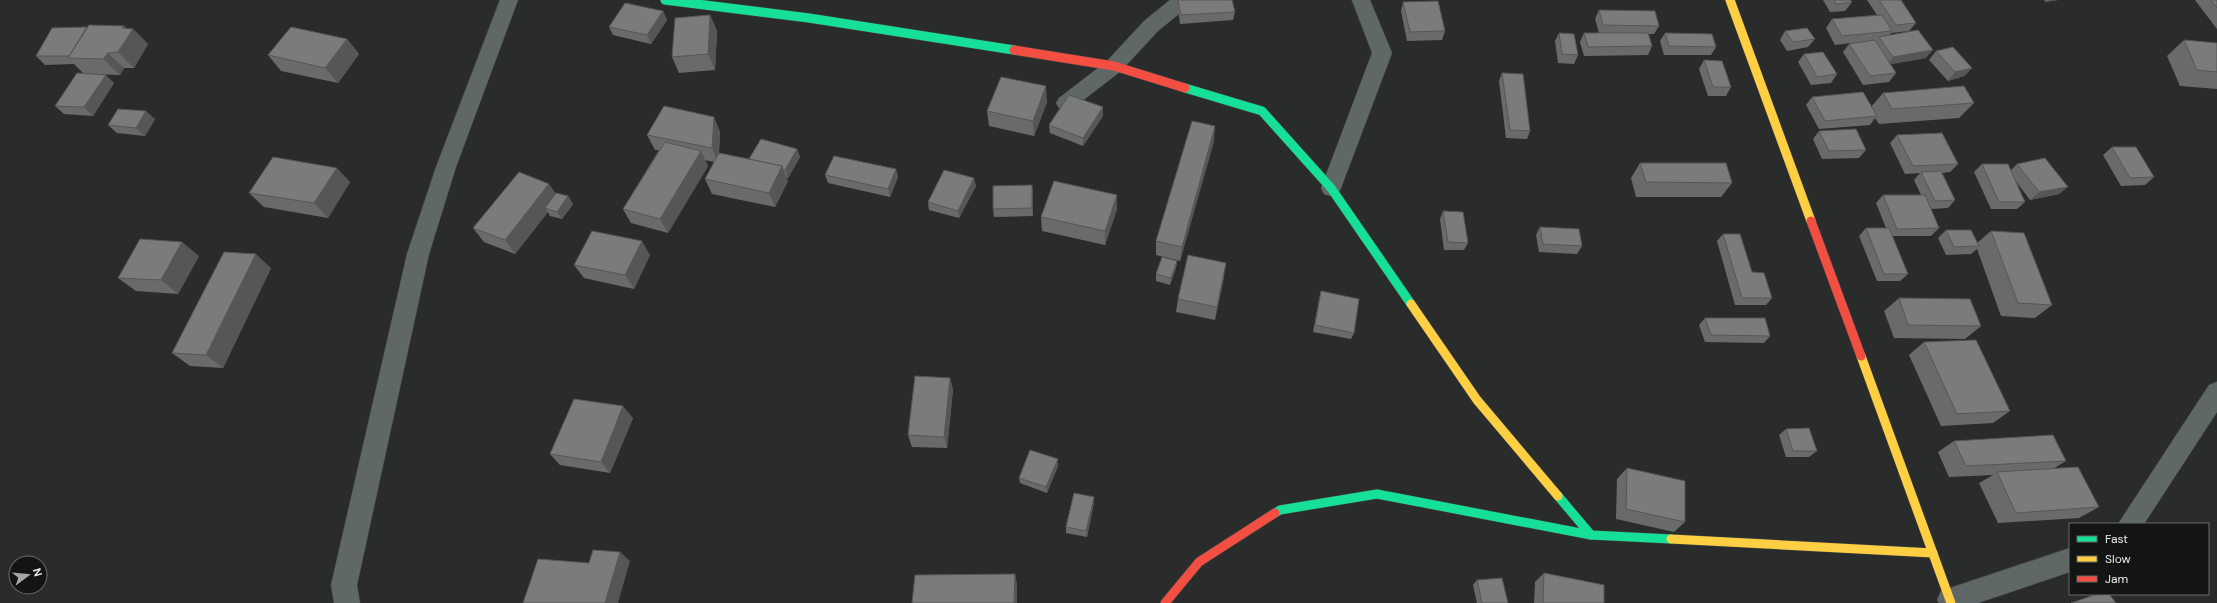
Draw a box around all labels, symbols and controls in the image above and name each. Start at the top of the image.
legend [2069,523,2209,595]
text: Fast [2105,531,2128,547]
text: Slow [2105,551,2131,567]
north arrow [8,555,48,595]
text: N [30,566,45,578]
text: Jam [2105,571,2128,587]

